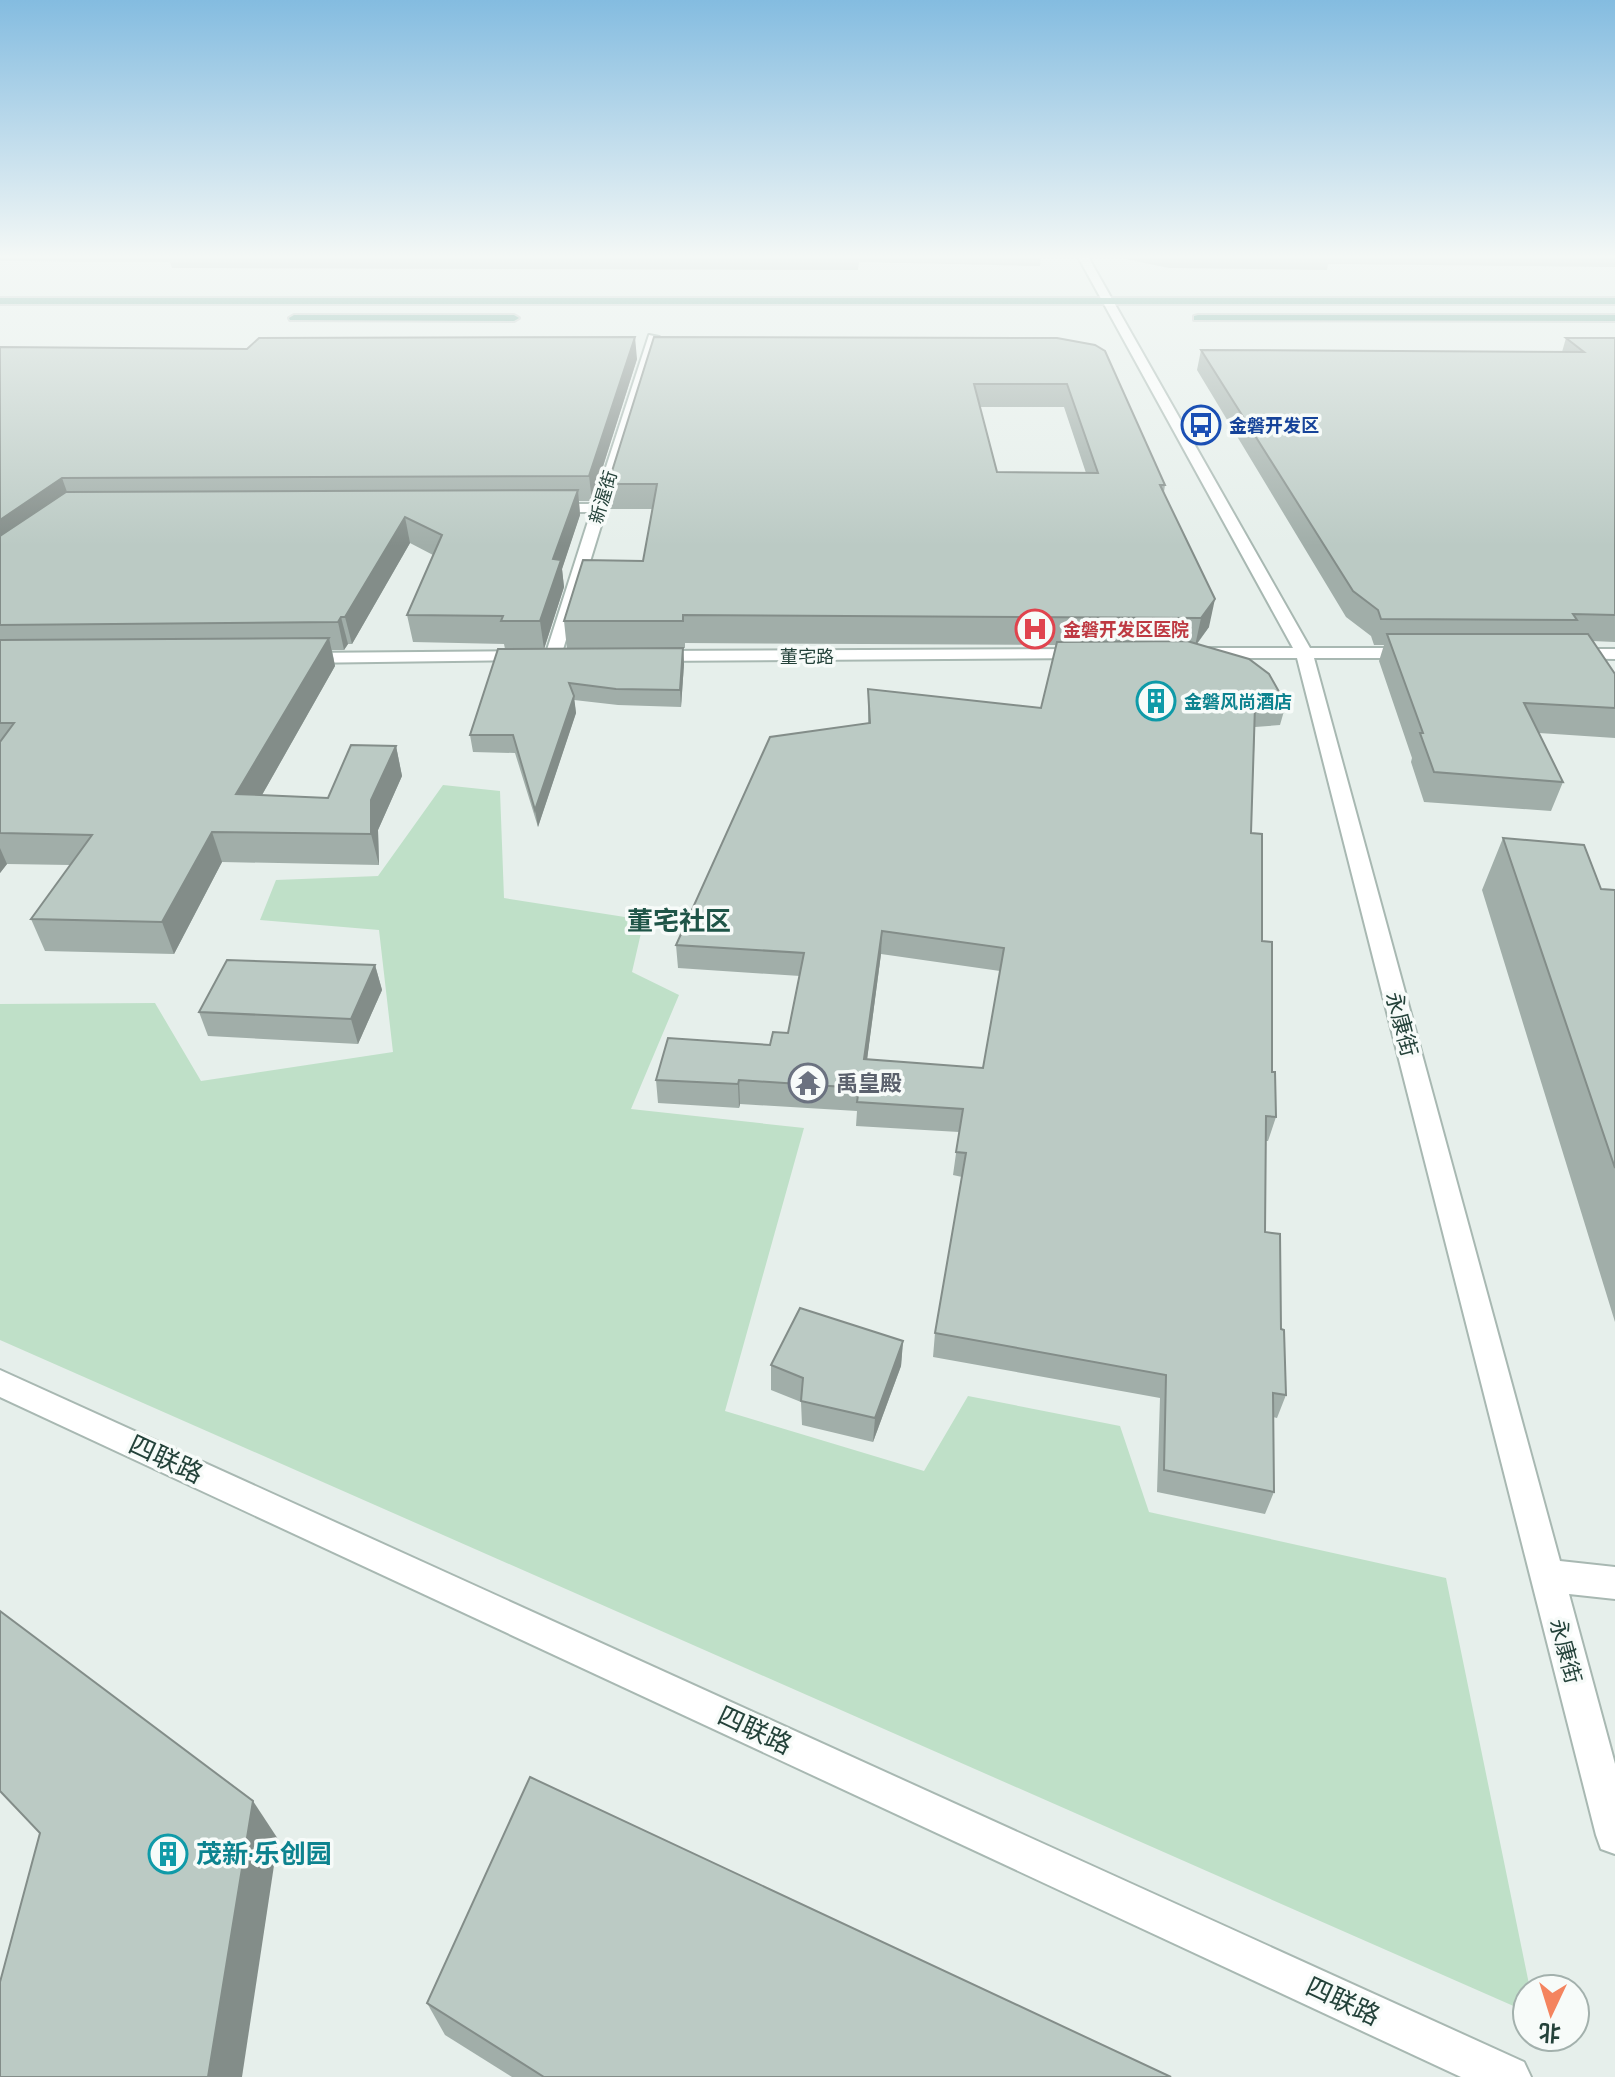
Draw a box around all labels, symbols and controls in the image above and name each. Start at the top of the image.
bus stop icon: 金磐开发区 [1180,404,1222,446]
place label: 金磐开发区 [1229,415,1319,436]
street label: 新渥街 [585,468,621,526]
hospital icon: 金磐开发区医院 [1014,608,1056,650]
place label: 金磐开发区医院 [1063,619,1189,640]
street label: 董宅路 [780,646,834,667]
building icon: 金磐风尚酒店 [1135,680,1177,722]
place label: 金磐风尚酒店 [1184,691,1292,712]
district label: 董宅社区 [627,906,731,936]
street label: 永康街 [1381,989,1423,1059]
temple icon: 禹皇殿 [787,1062,829,1104]
place label: 禹皇殿 [836,1070,902,1096]
street label: 四联路 [124,1429,208,1489]
street label: 永康街 [1545,1616,1587,1686]
street label: 四联路 [713,1700,797,1760]
building icon: 茂新·乐创园 [147,1833,189,1875]
place label: 茂新·乐创园 [196,1839,332,1869]
street label: 四联路 [1301,1971,1385,2031]
north arrow [1511,1973,1591,2053]
text: 北 [1538,2019,1561,2047]

